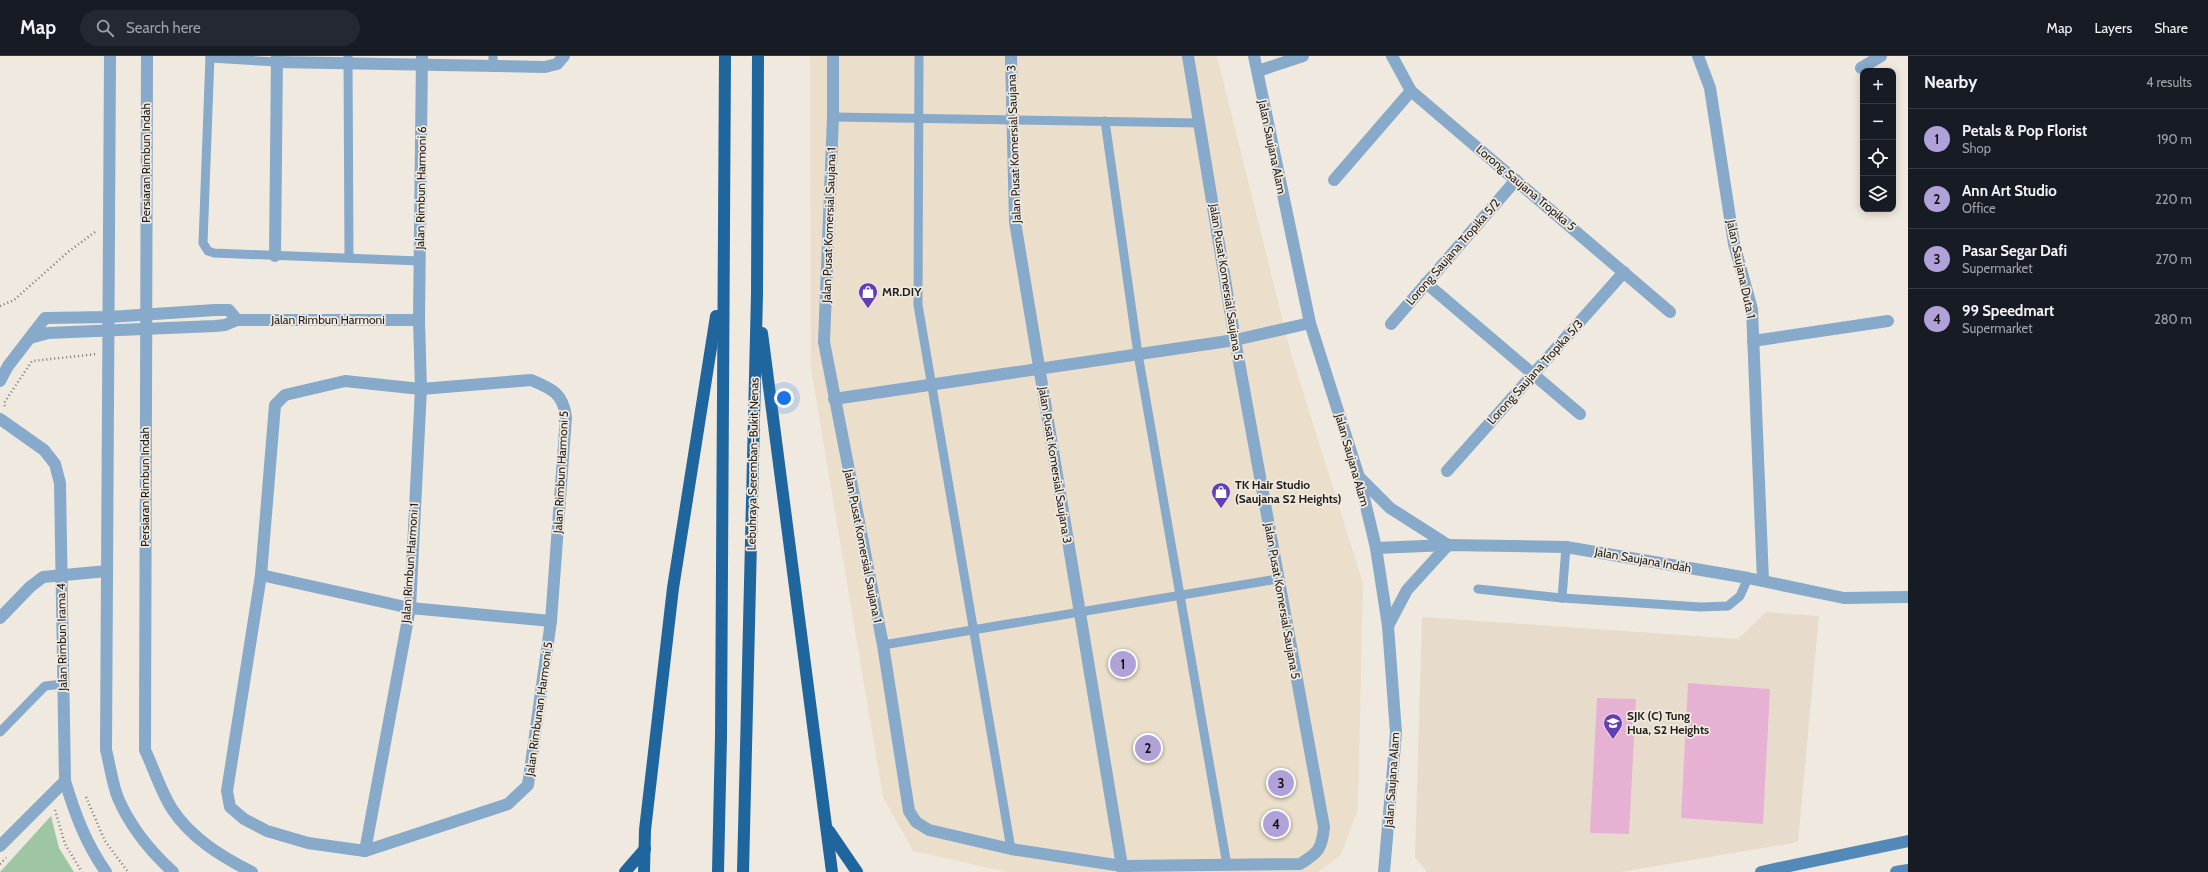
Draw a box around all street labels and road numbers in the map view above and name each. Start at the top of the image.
street label: Jalan Pusat Komersial Saujana 3 [1003,65,1024,224]
street label: Jalan Saujana Alam [1255,98,1290,195]
street label: Persiaran Rimbun Indah [138,103,153,223]
street label: Jalan Rimbun Harmoni 6 [412,126,429,251]
street label: Lorong Saujana Tropika 5 [1473,141,1579,234]
street label: Jalan Pusat Komersial Saujana 1 [818,147,839,304]
street label: Lorong Saujana Tropika 5/2 [1402,195,1503,308]
street label: Jalan Pusat Komersial Saujana 5 [1207,202,1246,361]
street label: Jalan Saujana Duta 1 [1723,217,1759,320]
street label: Jalan Rimbun Harmoni [270,312,385,327]
street label: Lorong Saujana Tropika 5/3 [1484,316,1586,427]
street label: Lebuhraya Seremban-Bukit Nenas [743,377,762,550]
street label: Jalan Pusat Komersial Saujana 3 [1036,385,1075,544]
street label: Jalan Rimbun Harmoni 5 [550,410,571,535]
street label: Jalan Saujana Alam [1332,411,1373,508]
street label: Persiaran Rimbun Indah [137,427,152,547]
street label: Jalan Pusat Komersial Saujana 1 [841,467,886,624]
street label: Jalan Rimbun Harmoni 1 [398,503,421,624]
street label: Jalan Pusat Komersial Saujana 5 [1261,521,1304,680]
street label: Jalan Saujana Indah [1593,543,1693,575]
street label: Jalan Rimbun Irama 4 [53,583,70,692]
street label: Jalan Rimbunan Harmoni 5 [522,641,555,778]
street label: Jalan Saujana Alam [1381,732,1402,829]

